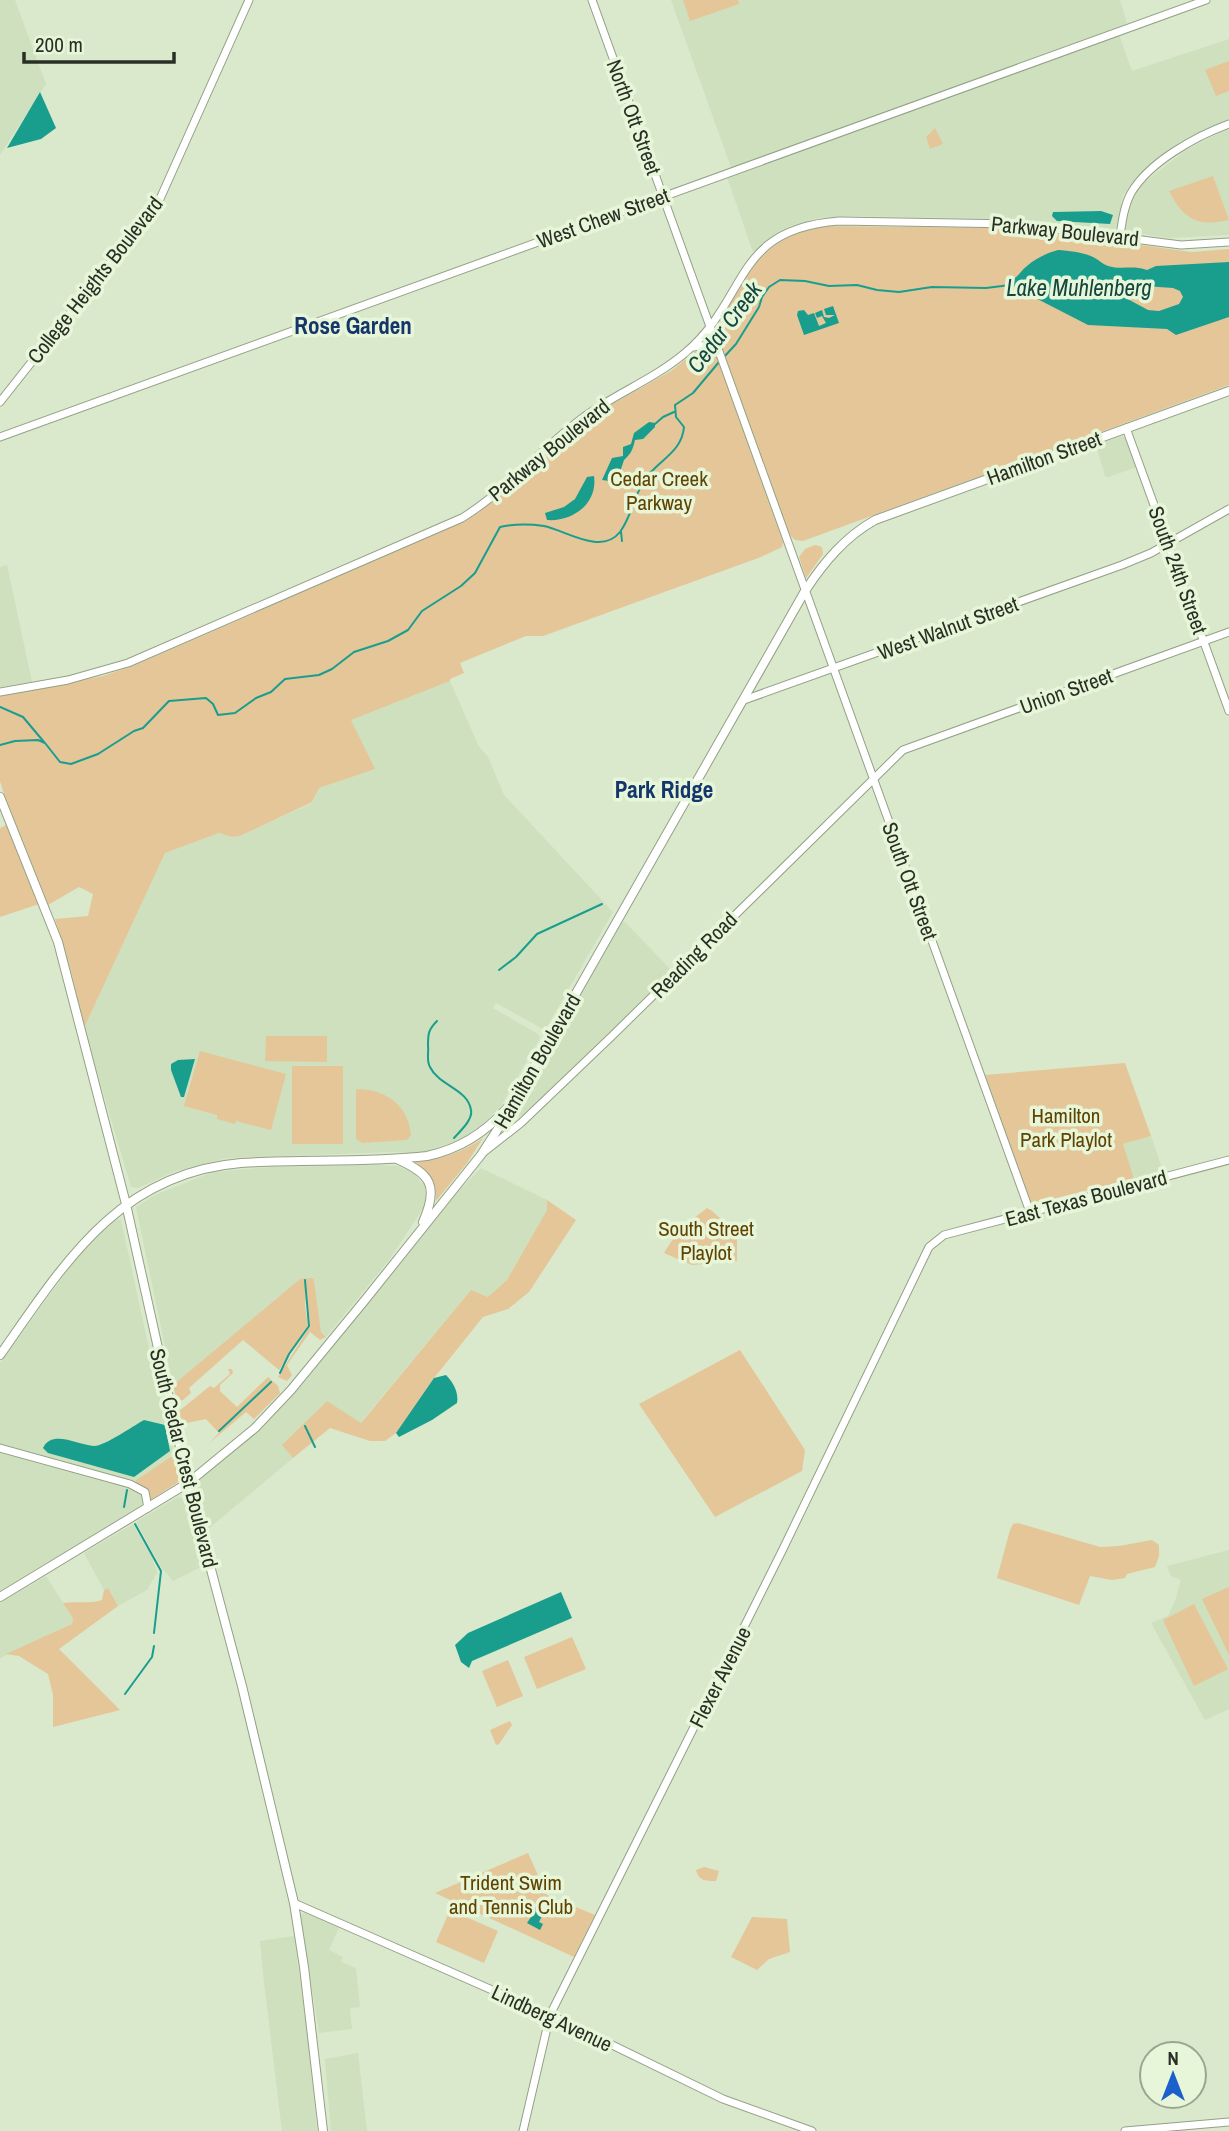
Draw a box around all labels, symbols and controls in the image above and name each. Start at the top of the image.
scale bar [24,21,175,65]
text: 200 m [35,30,83,59]
street label: North Ott Street [600,55,668,179]
street label: West Chew Street [533,181,673,255]
street label: College Heights Boulevard [21,190,169,370]
street label: Parkway Boulevard [990,209,1140,253]
water label: Lake Muhlenberg [1006,272,1152,303]
water label: Cedar Creek [679,274,769,379]
district label: Rose Garden [294,310,412,341]
street label: Parkway Boulevard [482,392,616,508]
street label: Hamilton Street [983,424,1105,492]
park label: Cedar Creek Parkway [610,464,708,517]
street label: South 24th Street [1141,502,1215,638]
street label: West Walnut Street [874,589,1022,667]
street label: Union Street [1016,661,1117,721]
district label: Park Ridge [615,774,713,805]
street label: South Ott Street [875,818,945,944]
street label: Reading Road [644,905,744,1005]
street label: Hamilton Boulevard [487,988,587,1134]
park label: Hamilton Park Playlot [1020,1101,1112,1154]
street label: East Texas Boulevard [1002,1162,1170,1234]
park label: South Street Playlot [658,1214,754,1267]
street label: South Cedar Crest Boulevard [143,1345,225,1571]
street label: Flexer Avenue [682,1622,758,1732]
park label: Trident Swim and Tennis Club [449,1868,573,1921]
street label: Lindberg Avenue [487,1977,617,2059]
north arrow [1138,2040,1208,2110]
text: N [1167,2045,1179,2071]

